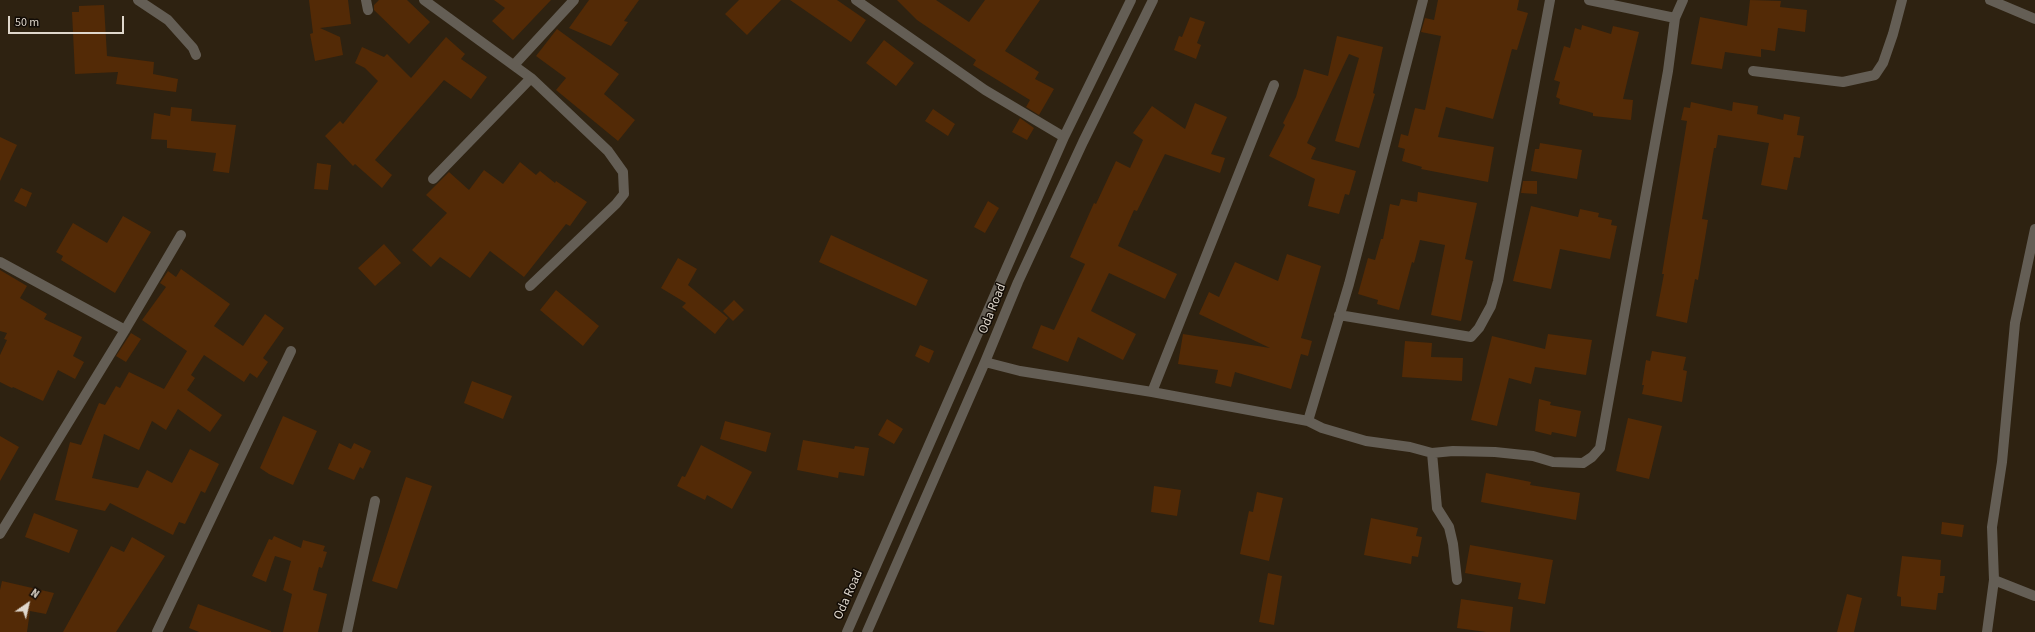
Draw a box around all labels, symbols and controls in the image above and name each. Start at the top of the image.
scale bar [10,8,126,34]
text: 50 m [15,14,39,31]
street label: Oda Road [976,282,1010,336]
street label: Oda Road [831,568,867,622]
north arrow [8,584,48,624]
text: N [28,585,42,602]

